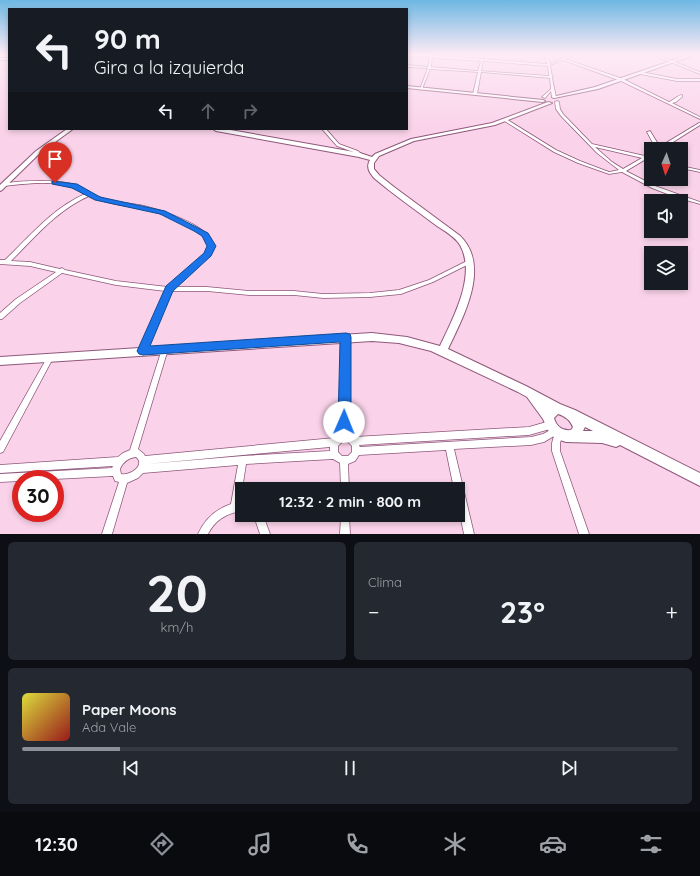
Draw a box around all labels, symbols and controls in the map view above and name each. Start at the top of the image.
text: 90 m [94,21,161,56]
icon: left [28,24,80,76]
text: Gira a la izquierda [94,56,245,79]
icon: left [155,100,177,122]
icon: ahead [197,100,219,122]
icon: right [239,100,261,122]
pin [38,142,72,183]
north arrow [644,142,688,186]
map controls [644,142,688,290]
icon: arrive [44,148,66,170]
button: sound [644,194,688,238]
button: layers [644,246,688,290]
position arrow [323,401,365,443]
speed limit sign: 30 [12,470,64,522]
text: 12:32 · 2 min · 800 m [279,492,421,511]
text: 20 [146,560,208,625]
text: Clima [368,574,402,590]
text: 23° [500,593,545,631]
text: − [368,598,379,626]
text: + [666,598,678,626]
text: km/h [161,619,193,635]
text: Paper Moons [82,700,177,719]
text: Ada Vale [82,719,136,735]
icon: previous [120,757,142,779]
icon: pause [339,757,361,779]
icon: next [558,757,580,779]
icon: directions [148,830,176,858]
icon: music [246,830,274,858]
icon: phone [343,830,371,858]
icon: climate [441,830,469,858]
icon: car [539,830,567,858]
icon: filters [637,830,665,858]
text: 12:30 [35,833,78,856]

